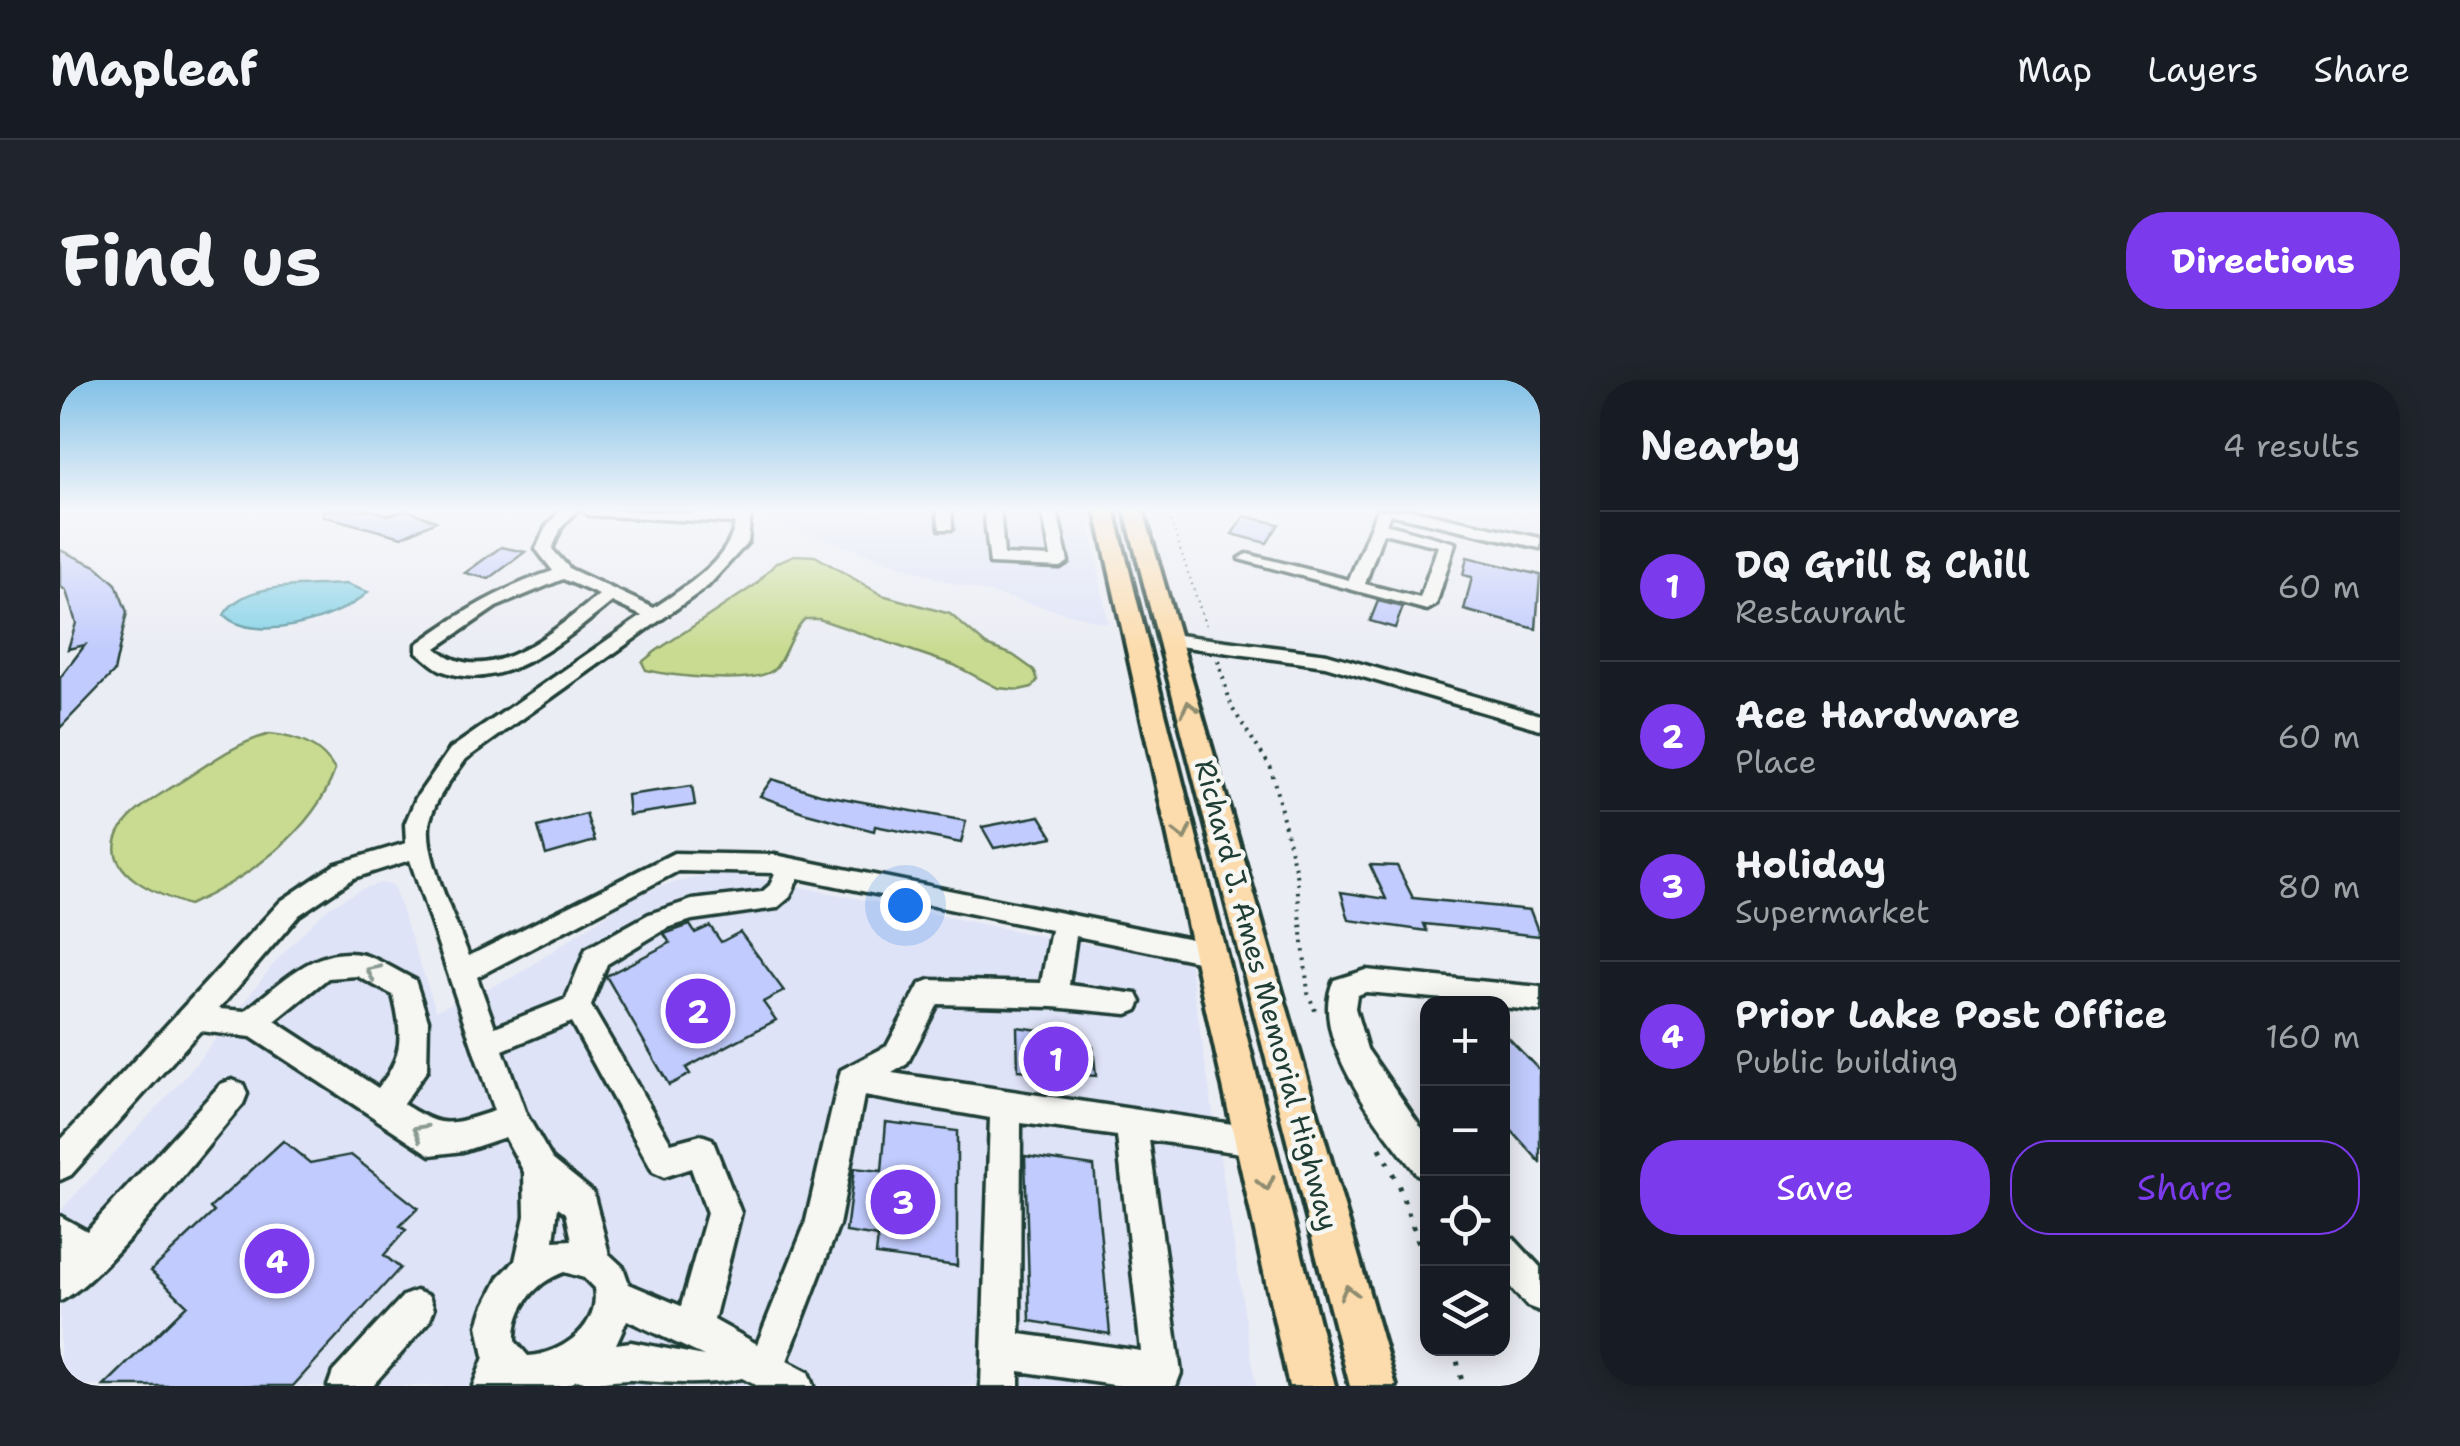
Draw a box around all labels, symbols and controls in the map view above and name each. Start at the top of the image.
text: Mapleaf [50,37,258,101]
text: Map [2017,46,2092,93]
text: Layers [2147,46,2259,93]
text: Share [2314,46,2410,93]
button: Directions [2126,212,2400,309]
text: Find us [60,214,322,307]
text: Nearby [1640,417,1800,473]
text: 4 results [2223,424,2360,467]
text: DQ Grill & Chill [1735,539,2030,590]
text: 1 [1665,565,1680,608]
text: 60 m [2278,565,2360,608]
text: Restaurant [1735,590,1906,633]
text: Ace Hardware [1735,689,2020,740]
one-way arrow [1180,700,1201,717]
text: 2 [1661,715,1684,758]
text: 60 m [2278,715,2360,758]
text: Place [1735,740,1817,783]
street label: Richard J. Ames Memorial Highway [1186,755,1348,1235]
one-way arrow [1171,824,1192,841]
text: Holiday [1735,839,1886,890]
text: 3 [1661,865,1684,908]
text: 80 m [2277,865,2360,908]
your location [880,880,931,931]
text: Supermarket [1735,890,1930,933]
one-way arrow [366,964,384,984]
pin: 2 [666,974,730,1048]
text: Prior Lake Post Office [1735,989,2167,1040]
map controls [1420,996,1510,1356]
button: + [1420,996,1510,1086]
text: 4 [1661,1015,1684,1058]
text: 160 m [2265,1015,2360,1058]
pin: 1 [1024,1022,1088,1096]
text: Public building [1735,1040,1958,1083]
button: − [1420,1086,1510,1176]
one-way arrow [412,1124,431,1143]
button: Save [1640,1140,1990,1235]
button: Share [2010,1140,2360,1235]
pin: 3 [870,1164,936,1240]
one-way arrow [1254,1175,1275,1192]
button: locate [1420,1176,1510,1266]
pin: 4 [244,1224,310,1298]
button: layers [1420,1266,1510,1356]
one-way arrow [1338,1284,1359,1301]

